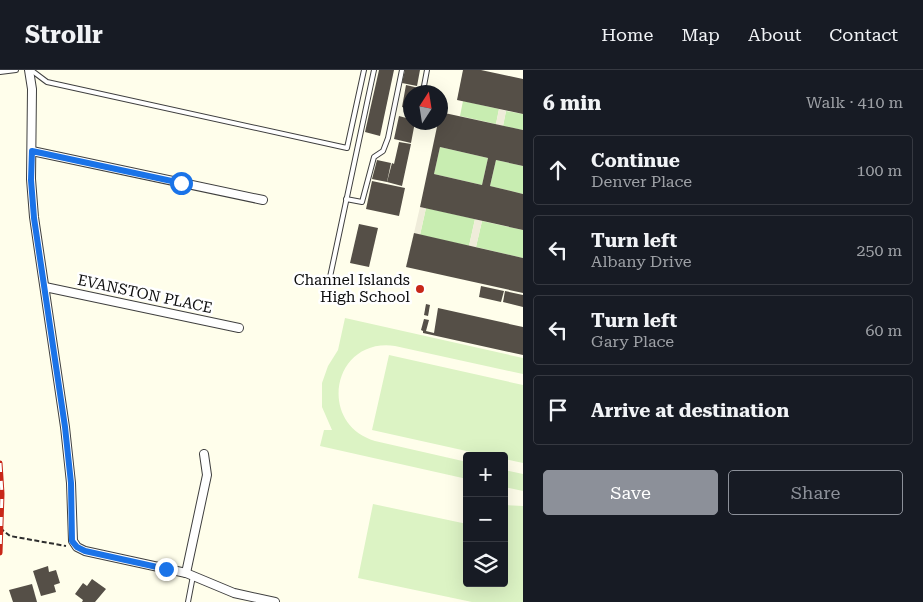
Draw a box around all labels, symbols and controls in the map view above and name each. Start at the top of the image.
text: Strollr [25,21,103,49]
text: Home [601,24,653,45]
text: Map [681,24,720,45]
text: About [748,24,801,45]
text: Contact [829,24,898,45]
north arrow [403,85,448,130]
text: 6 min [543,91,601,115]
text: Walk · 410 m [806,93,903,112]
text: Continue [591,149,680,172]
icon: ahead [544,156,572,184]
text: 100 m [856,161,902,180]
route start [170,172,193,195]
text: Denver Place [591,172,692,191]
text: Turn left [591,229,677,252]
icon: left [544,236,572,264]
text: 250 m [856,241,902,260]
text: Albany Drive [591,252,692,271]
street label: EVANSTON PLACE [76,271,214,317]
place label: Channel Islands High School [294,271,410,306]
marker: Channel Islands High School [414,283,426,295]
text: Turn left [591,309,677,332]
icon: left [544,316,572,344]
text: 60 m [865,321,902,340]
text: Gary Place [591,332,674,351]
icon: arrive [544,396,572,424]
text: Arrive at destination [591,399,789,422]
map controls [463,452,508,587]
button: + [463,452,508,497]
button: Save [543,470,718,515]
button: Share [728,470,903,515]
button: − [463,497,508,542]
button: layers [463,542,508,587]
route end [155,558,178,581]

